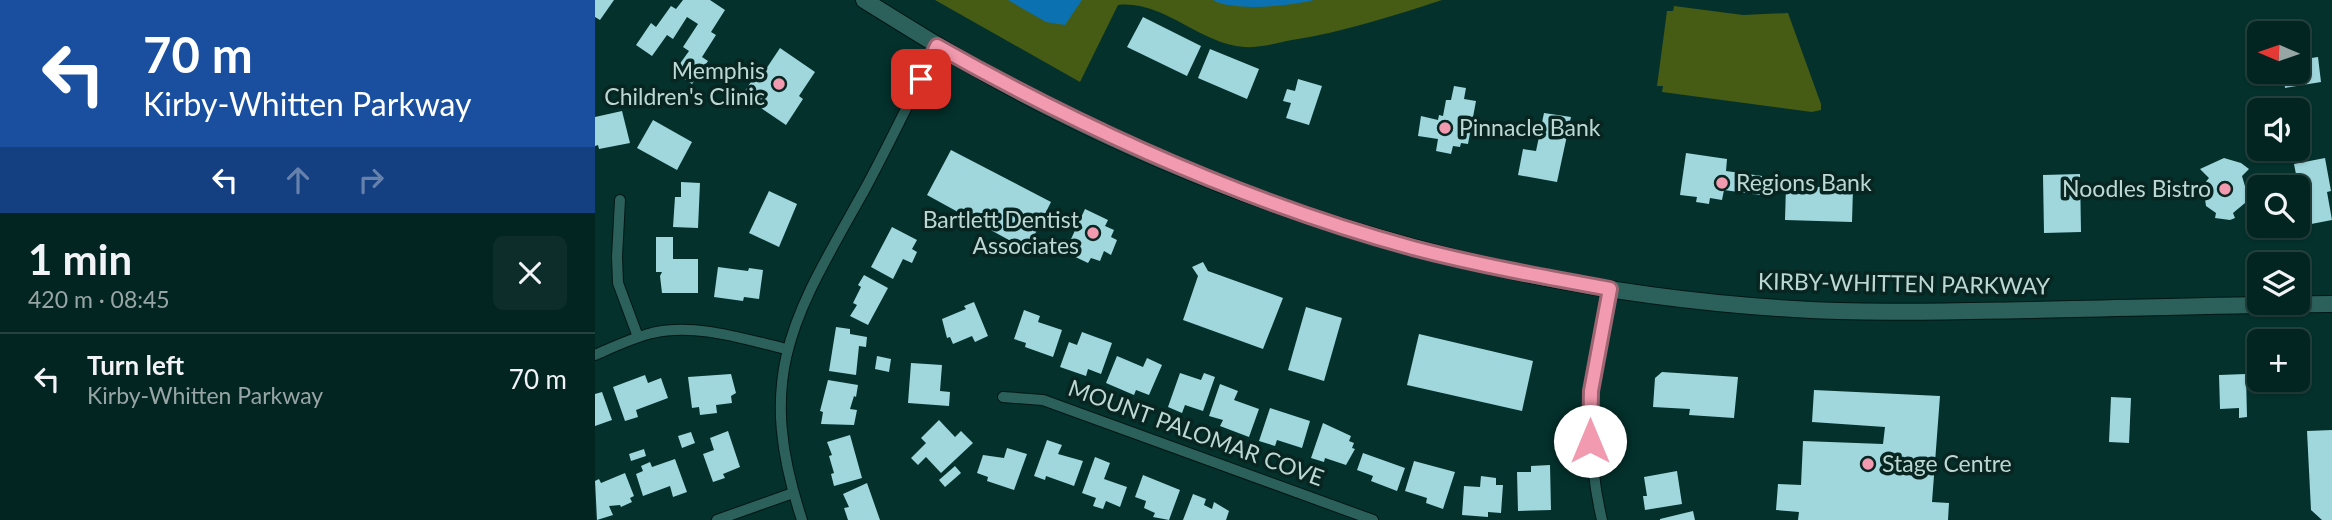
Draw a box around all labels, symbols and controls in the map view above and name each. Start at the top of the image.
north arrow [2247,21,2310,84]
map controls [2247,21,2310,392]
text: 70 m [143,25,253,83]
icon: left [28,28,119,119]
pin [891,49,951,109]
place label: Memphis Children's Clinic [604,56,765,110]
icon: arrive [902,60,940,98]
marker: Memphis Children's Clinic [771,76,787,92]
text: Kirby-Whitten Parkway [143,84,472,123]
button: sound [2247,98,2310,161]
place label: Pinnacle Bank [1459,113,1601,141]
marker: Pinnacle Bank [1437,120,1453,136]
icon: left [206,161,244,199]
icon: ahead [279,161,317,199]
icon: right [352,161,390,199]
place label: Regions Bank [1736,168,1872,196]
place label: Noodles Bistro [2062,174,2211,202]
marker: Regions Bank [1714,175,1730,191]
button: search [2247,175,2310,238]
marker: Noodles Bistro [2217,181,2233,197]
place label: Bartlett Dentist Associates [923,205,1080,259]
marker: Bartlett Dentist Associates [1085,225,1101,241]
text: 1 min [28,234,132,284]
button: close [493,236,567,310]
button: layers [2247,252,2310,315]
street label: KIRBY-WHITTEN PARKWAY [1758,266,2051,300]
text: 420 m · 08:45 [28,285,170,313]
button: + [2247,329,2310,392]
text: Turn left [87,349,184,381]
icon: left [28,360,66,398]
text: 70 m [509,363,567,395]
street label: MOUNT PALOMAR COVE [1065,373,1328,491]
text: Kirby-Whitten Parkway [87,381,323,409]
position arrow [1553,404,1627,478]
place label: Stage Centre [1882,449,2012,477]
marker: Stage Centre [1860,456,1876,472]

